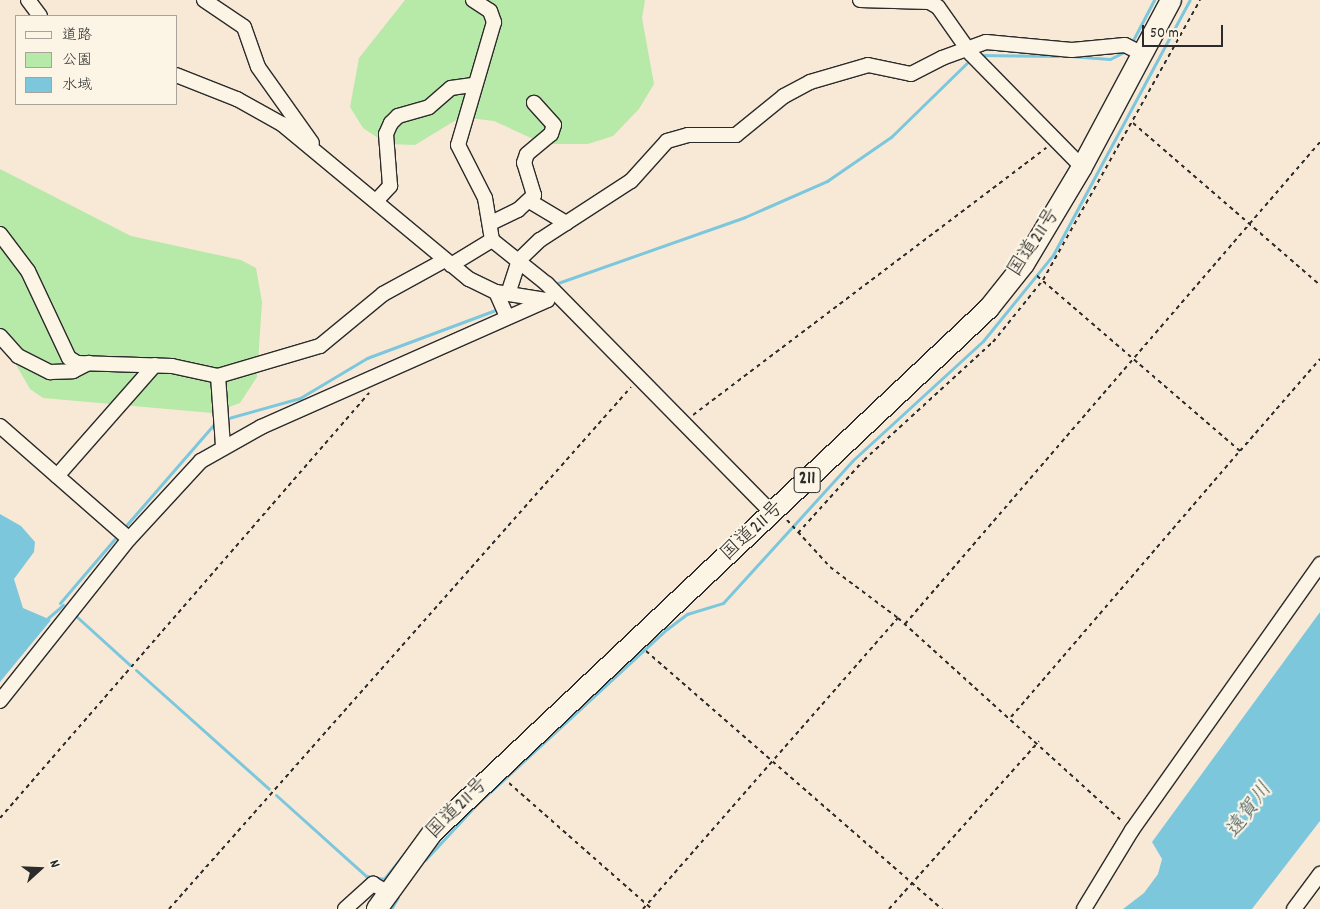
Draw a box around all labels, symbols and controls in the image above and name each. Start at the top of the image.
legend [15,15,178,105]
scale bar [1145,15,1226,47]
text: 50 m [1150,23,1179,45]
text: 道路 [62,25,92,47]
text: 公園 [62,50,92,72]
text: 水域 [62,75,92,97]
street label: 国道211号 [1004,204,1066,282]
road number: 211 [793,464,821,496]
street label: 国道211号 [716,497,790,567]
street label: 国道211号 [422,773,494,845]
water label: 遠賀川 [1221,778,1279,844]
north arrow [15,844,65,894]
text: N [44,857,65,871]

